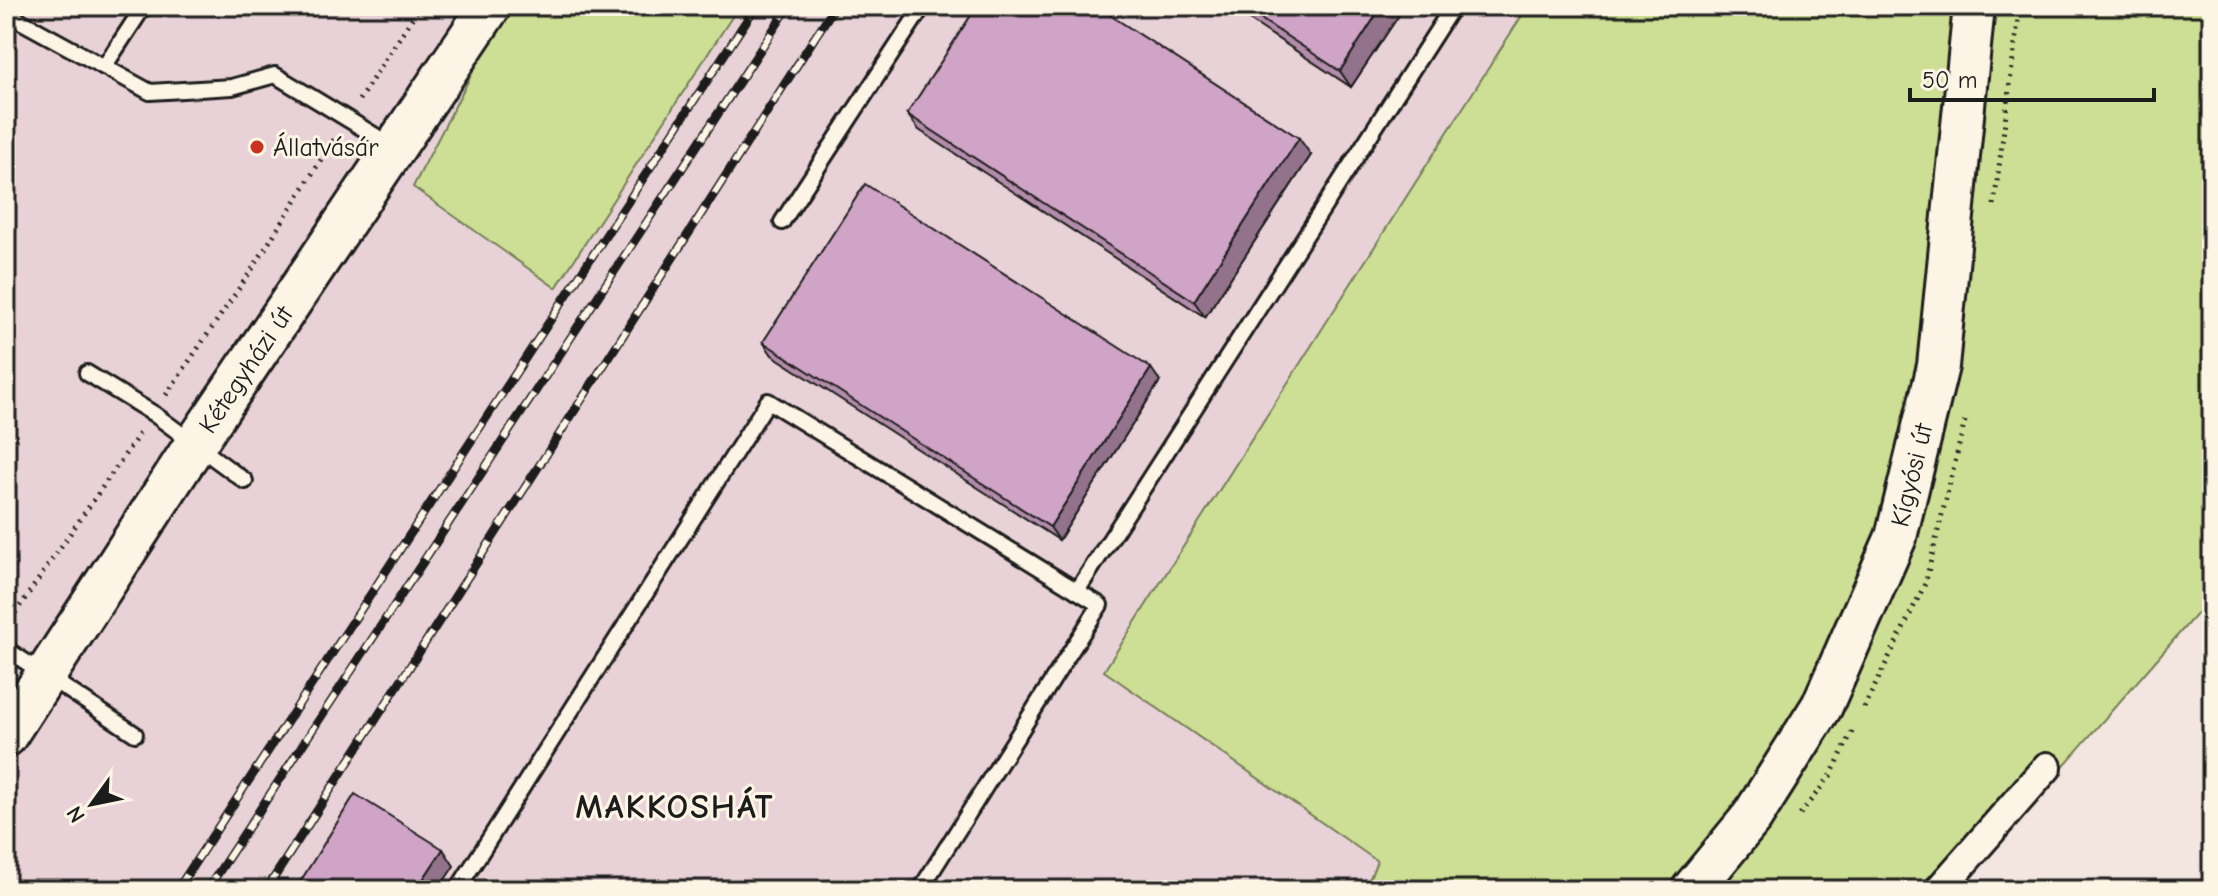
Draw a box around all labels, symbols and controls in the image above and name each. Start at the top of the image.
scale bar [1910,52,2154,102]
text: 50 m [1922,66,1978,94]
place label: Állatvásár [273,132,379,163]
marker: Állatvásár [248,138,266,156]
street label: Kétegyházi út [193,299,301,439]
street label: Kígyósi út [1885,419,1940,530]
north arrow [52,764,132,844]
district label: MAKKOSHÁT [575,786,775,827]
text: N [61,801,91,827]

